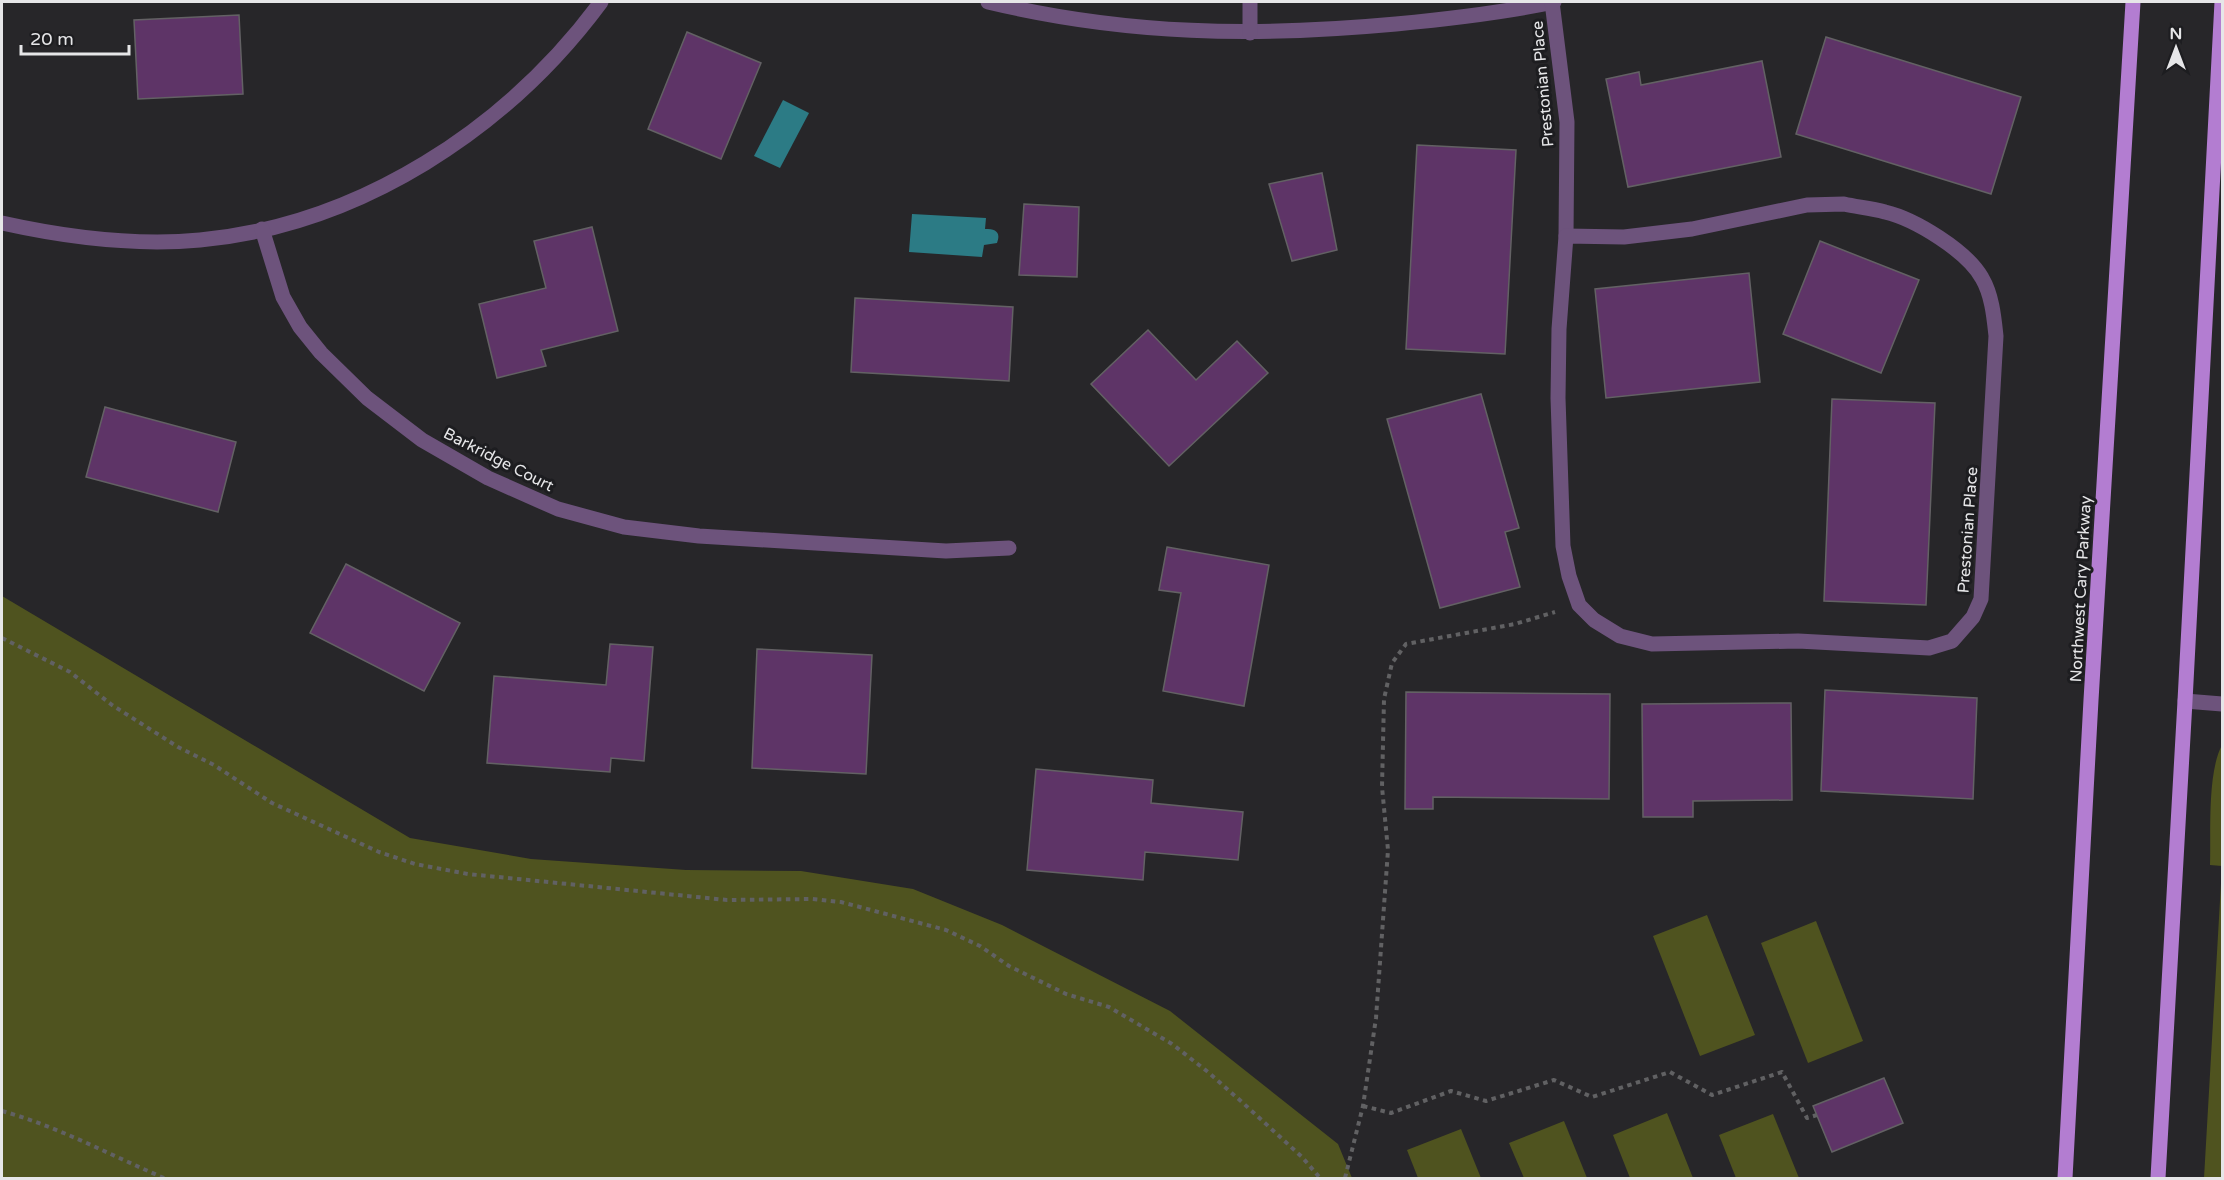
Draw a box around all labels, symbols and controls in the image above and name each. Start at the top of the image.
scale bar [21,18,129,56]
north arrow [2146,18,2206,78]
street label: Prestonian Place [1528,20,1558,148]
text: N [2170,24,2182,44]
text: 20 m [30,28,74,50]
street label: Barkridge Court [440,424,557,496]
street label: Prestonian Place [1954,466,1982,594]
street label: Northwest Cary Parkway [2066,495,2096,683]

